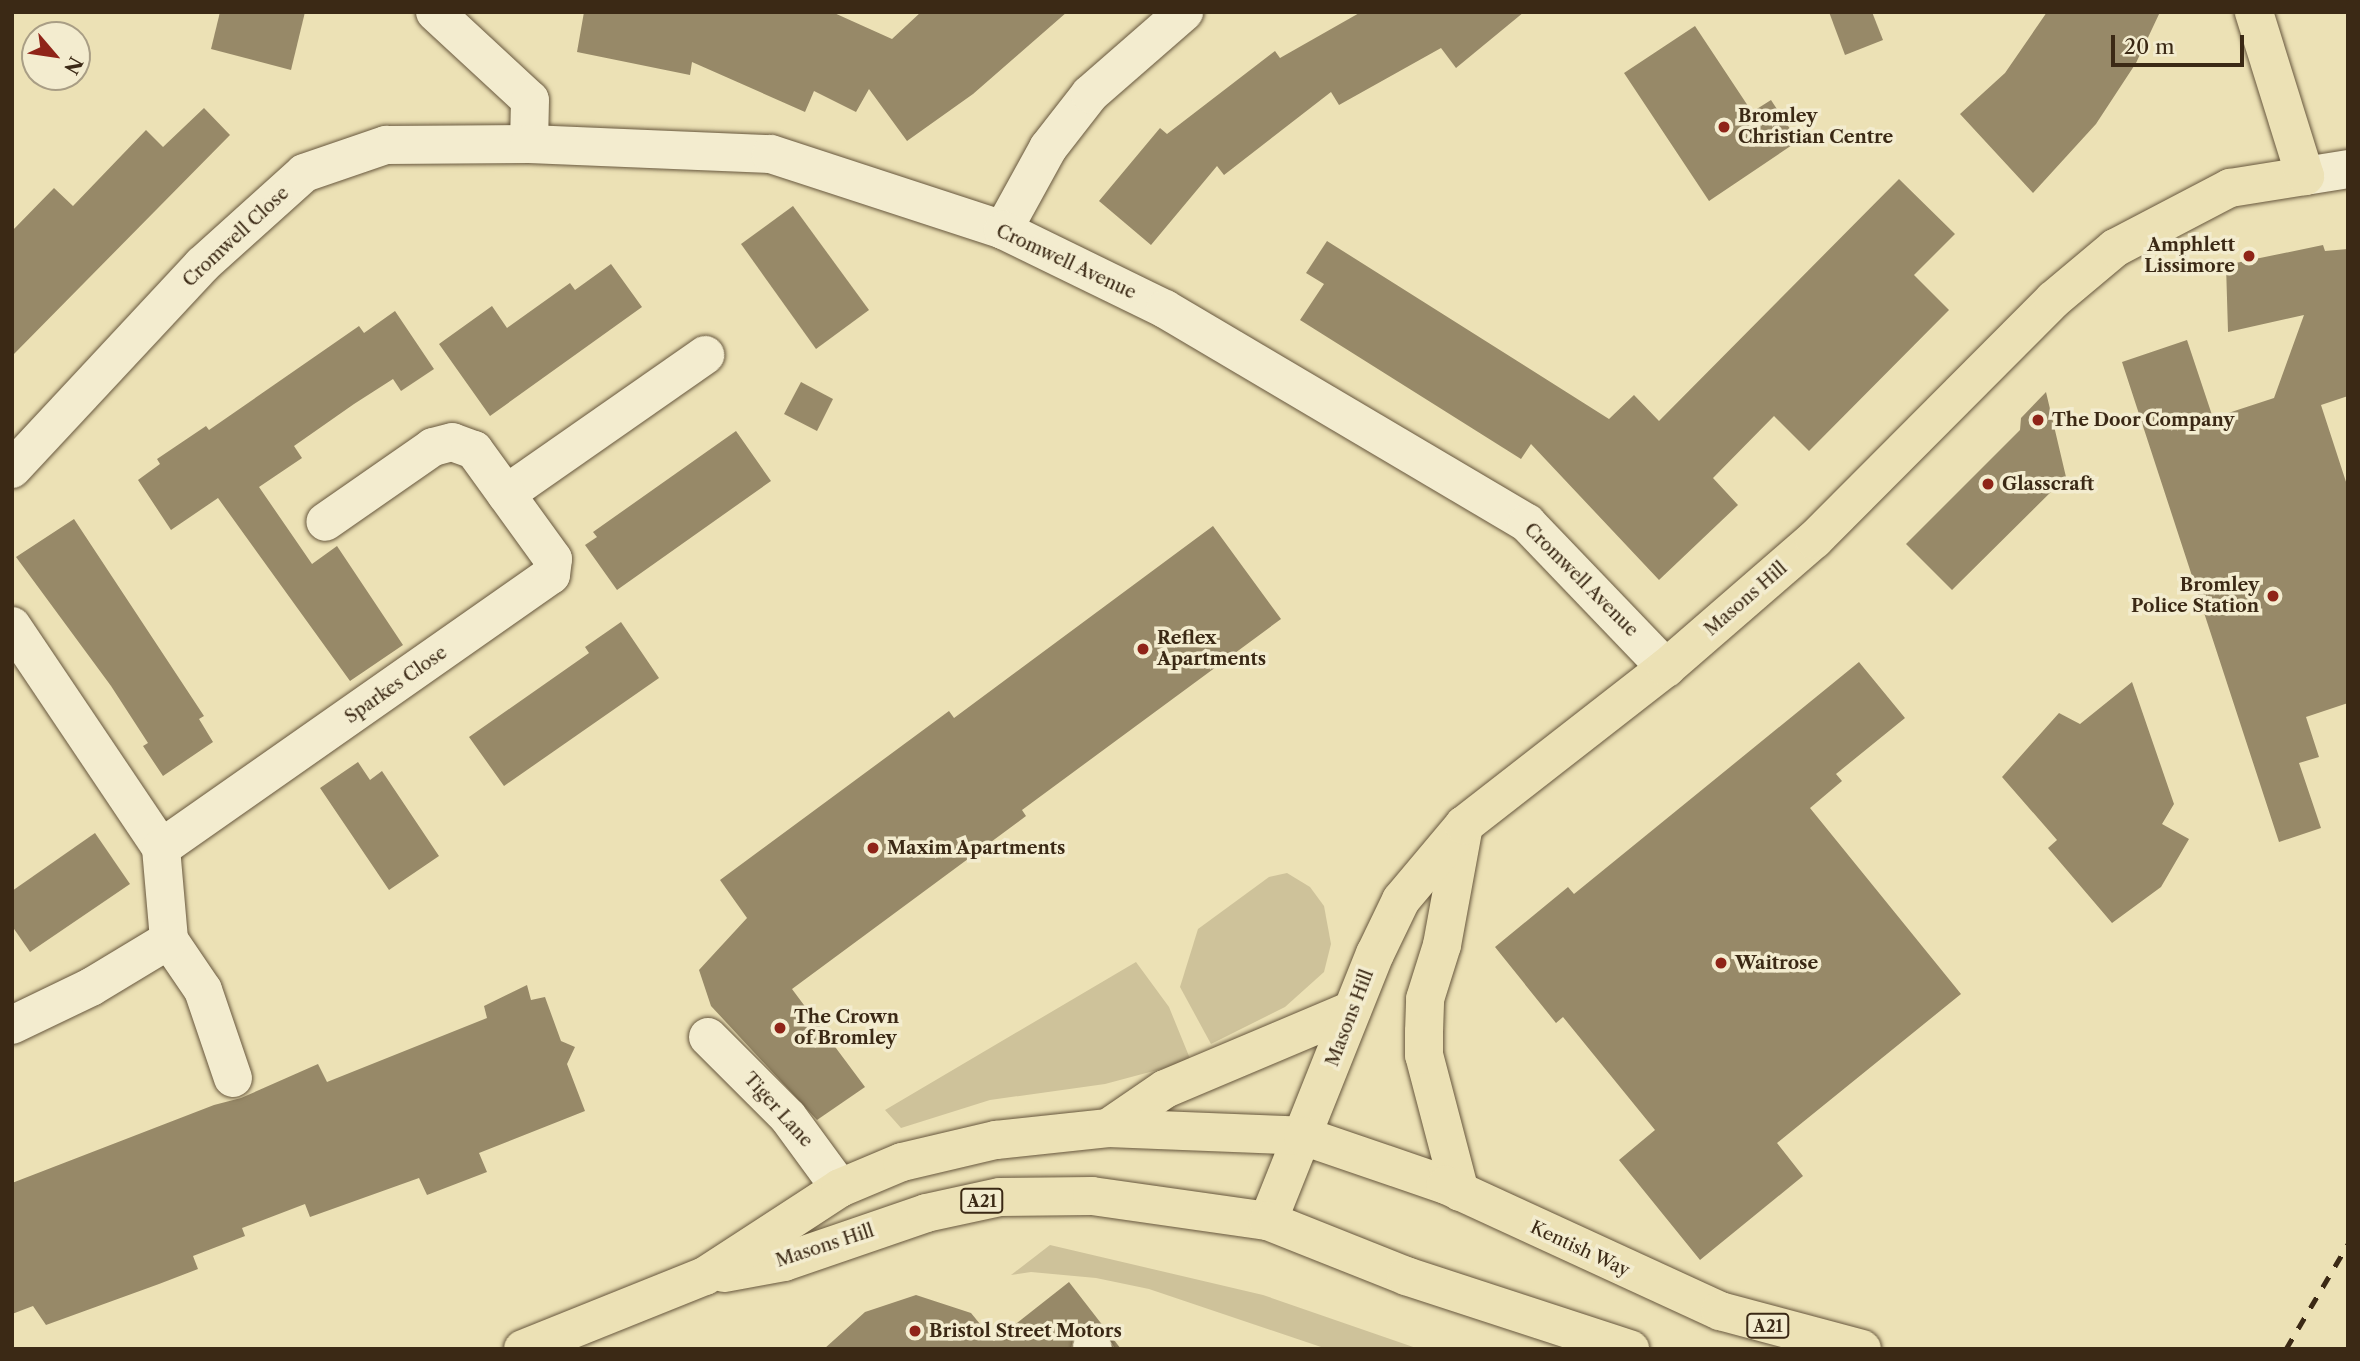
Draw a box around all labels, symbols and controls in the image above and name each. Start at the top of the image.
north arrow [21,21,91,91]
scale bar [2115,21,2248,65]
text: 20 m [2124,34,2175,59]
text: N [59,53,87,78]
place label: Bromley Christian Centre [1738,106,1893,148]
marker: Bromley Christian Centre [1716,119,1732,135]
street label: Cromwell Close [179,182,293,292]
street label: Cromwell Avenue [992,220,1140,304]
place label: Amphlett Lissimore [2144,235,2235,278]
marker: Amphlett Lissimore [2241,248,2257,264]
place label: The Door Company [2052,409,2235,431]
marker: The Door Company [2030,412,2046,428]
place label: Glasscraft [2002,473,2094,495]
marker: Glasscraft [1980,476,1996,492]
street label: Cromwell Avenue [1519,518,1643,642]
street label: Masons Hill [1700,557,1792,641]
place label: Bromley Police Station [2131,575,2259,618]
marker: Bromley Police Station [2265,588,2281,604]
place label: Reflex Apartments [1157,628,1266,670]
marker: Reflex Apartments [1135,641,1151,657]
street label: Sparkes Close [341,642,451,728]
place label: Maxim Apartments [887,837,1066,859]
marker: Maxim Apartments [865,840,881,856]
place label: Waitrose [1735,952,1818,974]
marker: Waitrose [1713,955,1729,971]
street label: Masons Hill [1322,967,1378,1069]
place label: The Crown of Bromley [794,1007,899,1050]
marker: The Crown of Bromley [772,1020,788,1036]
street label: Tiger Lane [739,1068,817,1152]
road number: A21 [959,1189,1005,1214]
street label: Kentish Way [1527,1216,1633,1282]
street label: Masons Hill [773,1220,877,1272]
road number: A21 [1745,1314,1791,1338]
place label: Bristol Street Motors [929,1320,1122,1342]
marker: Bristol Street Motors [907,1323,923,1339]

